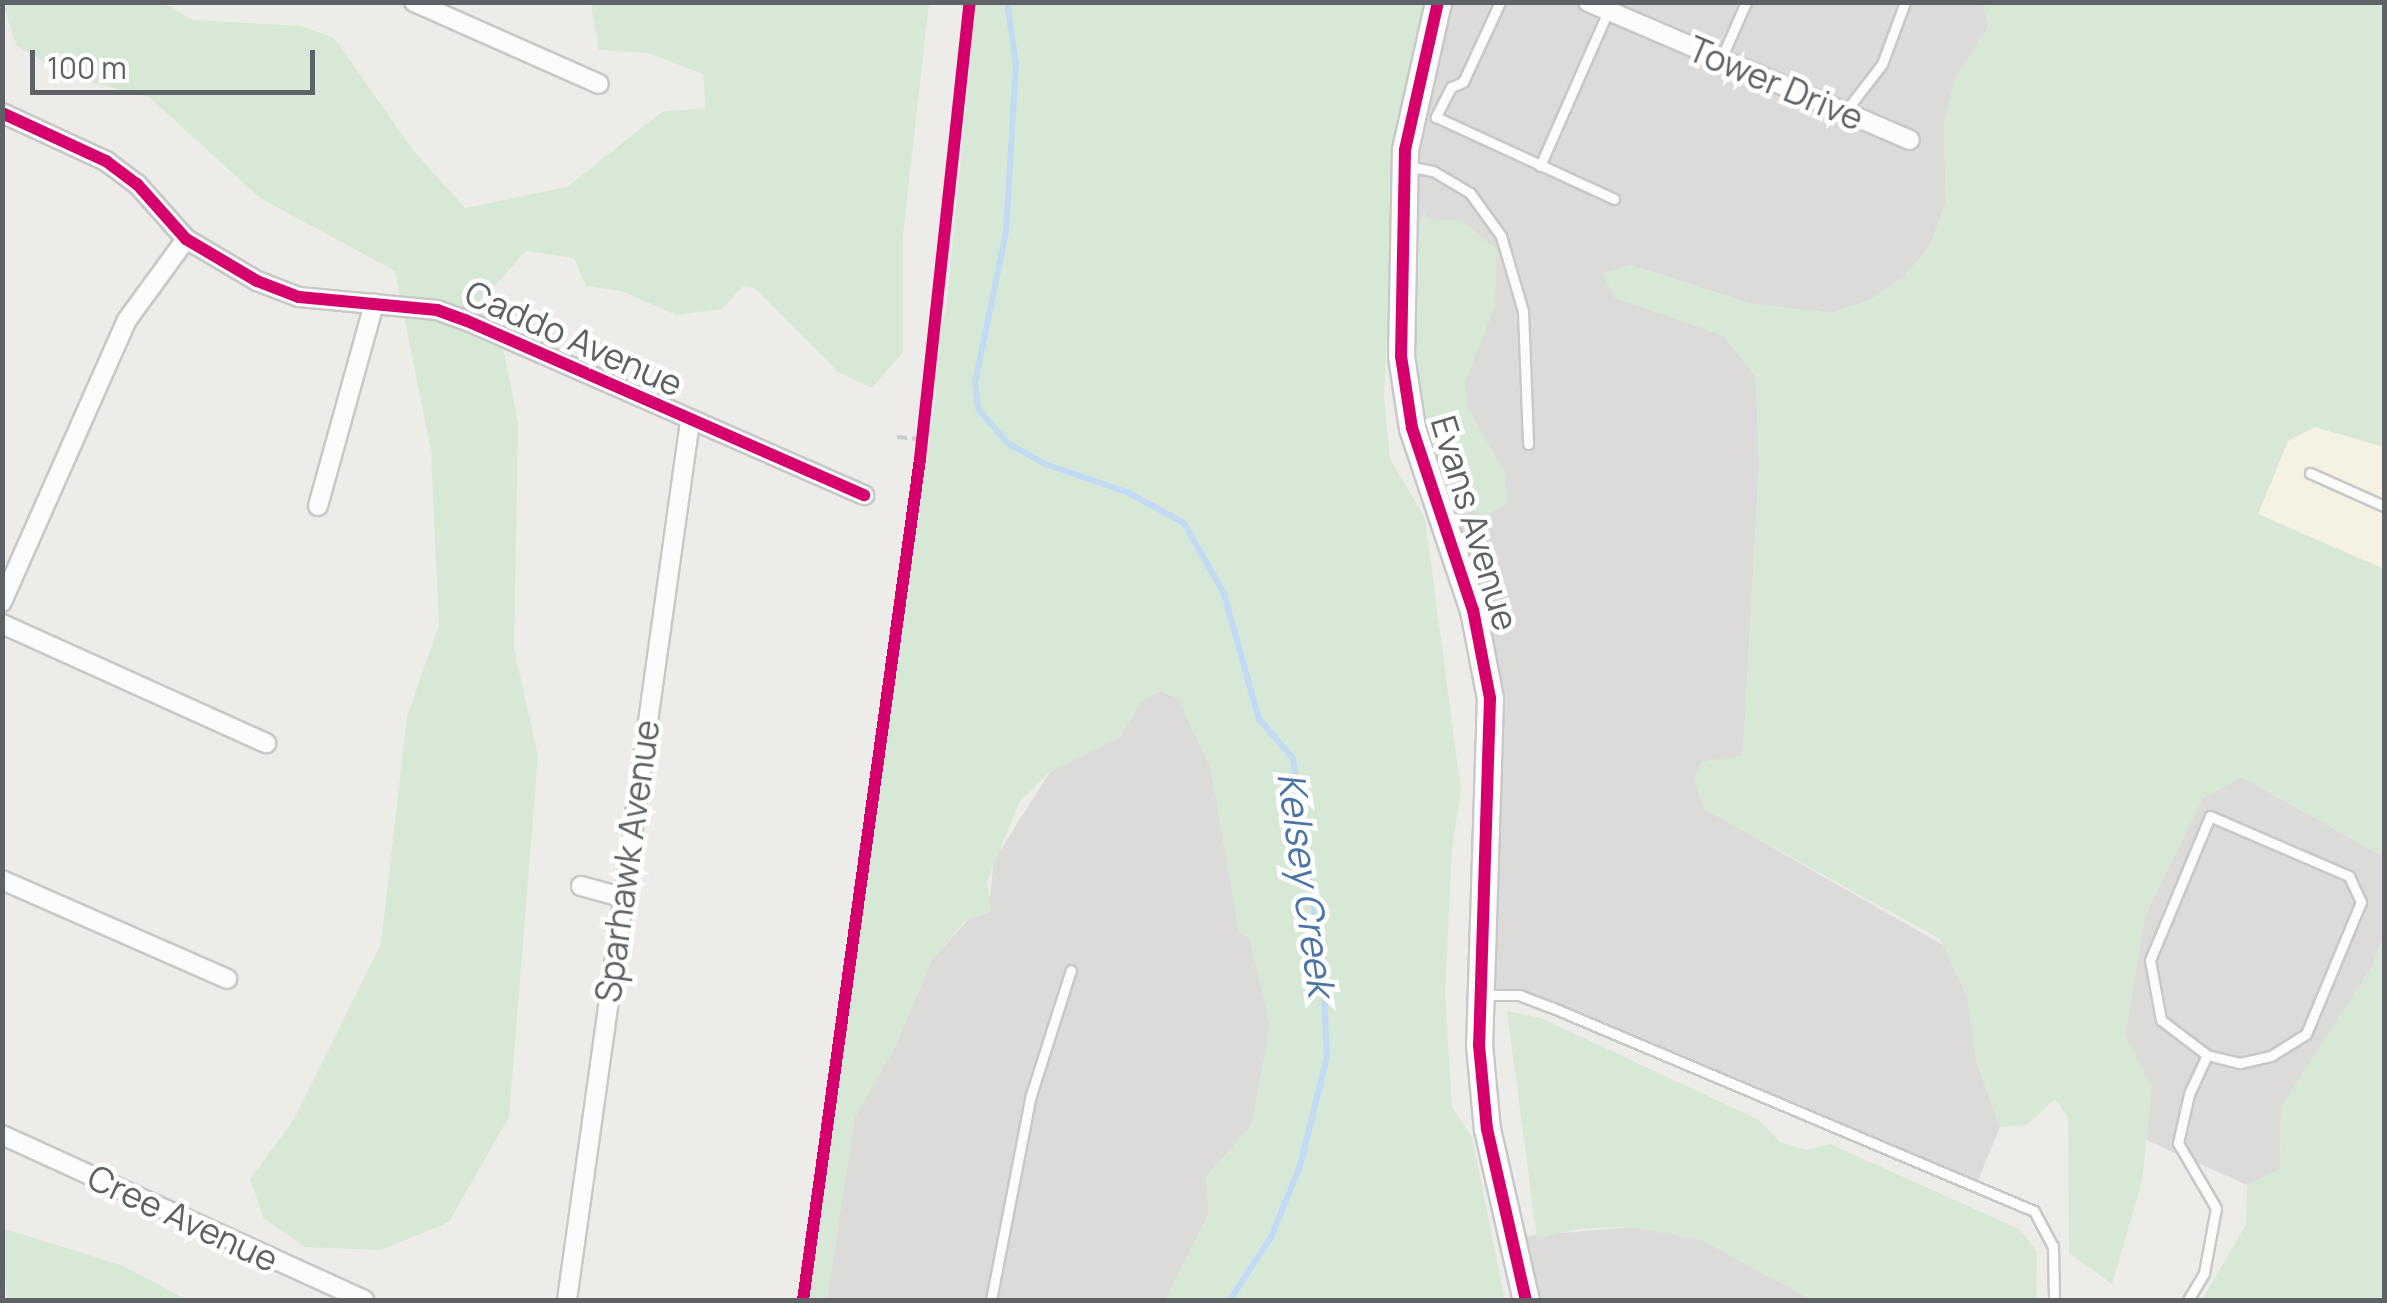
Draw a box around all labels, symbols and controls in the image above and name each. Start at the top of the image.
street label: Tower Drive [1682,27,1870,139]
scale bar [35,30,320,92]
text: 100 m [47,47,127,88]
street label: Caddo Avenue [459,271,689,405]
street label: Evans Avenue [1422,411,1528,635]
street label: Sparhawk Avenue [586,717,668,1005]
water label: Kelsey Creek [1269,769,1345,999]
street label: Cree Avenue [81,1156,285,1280]

